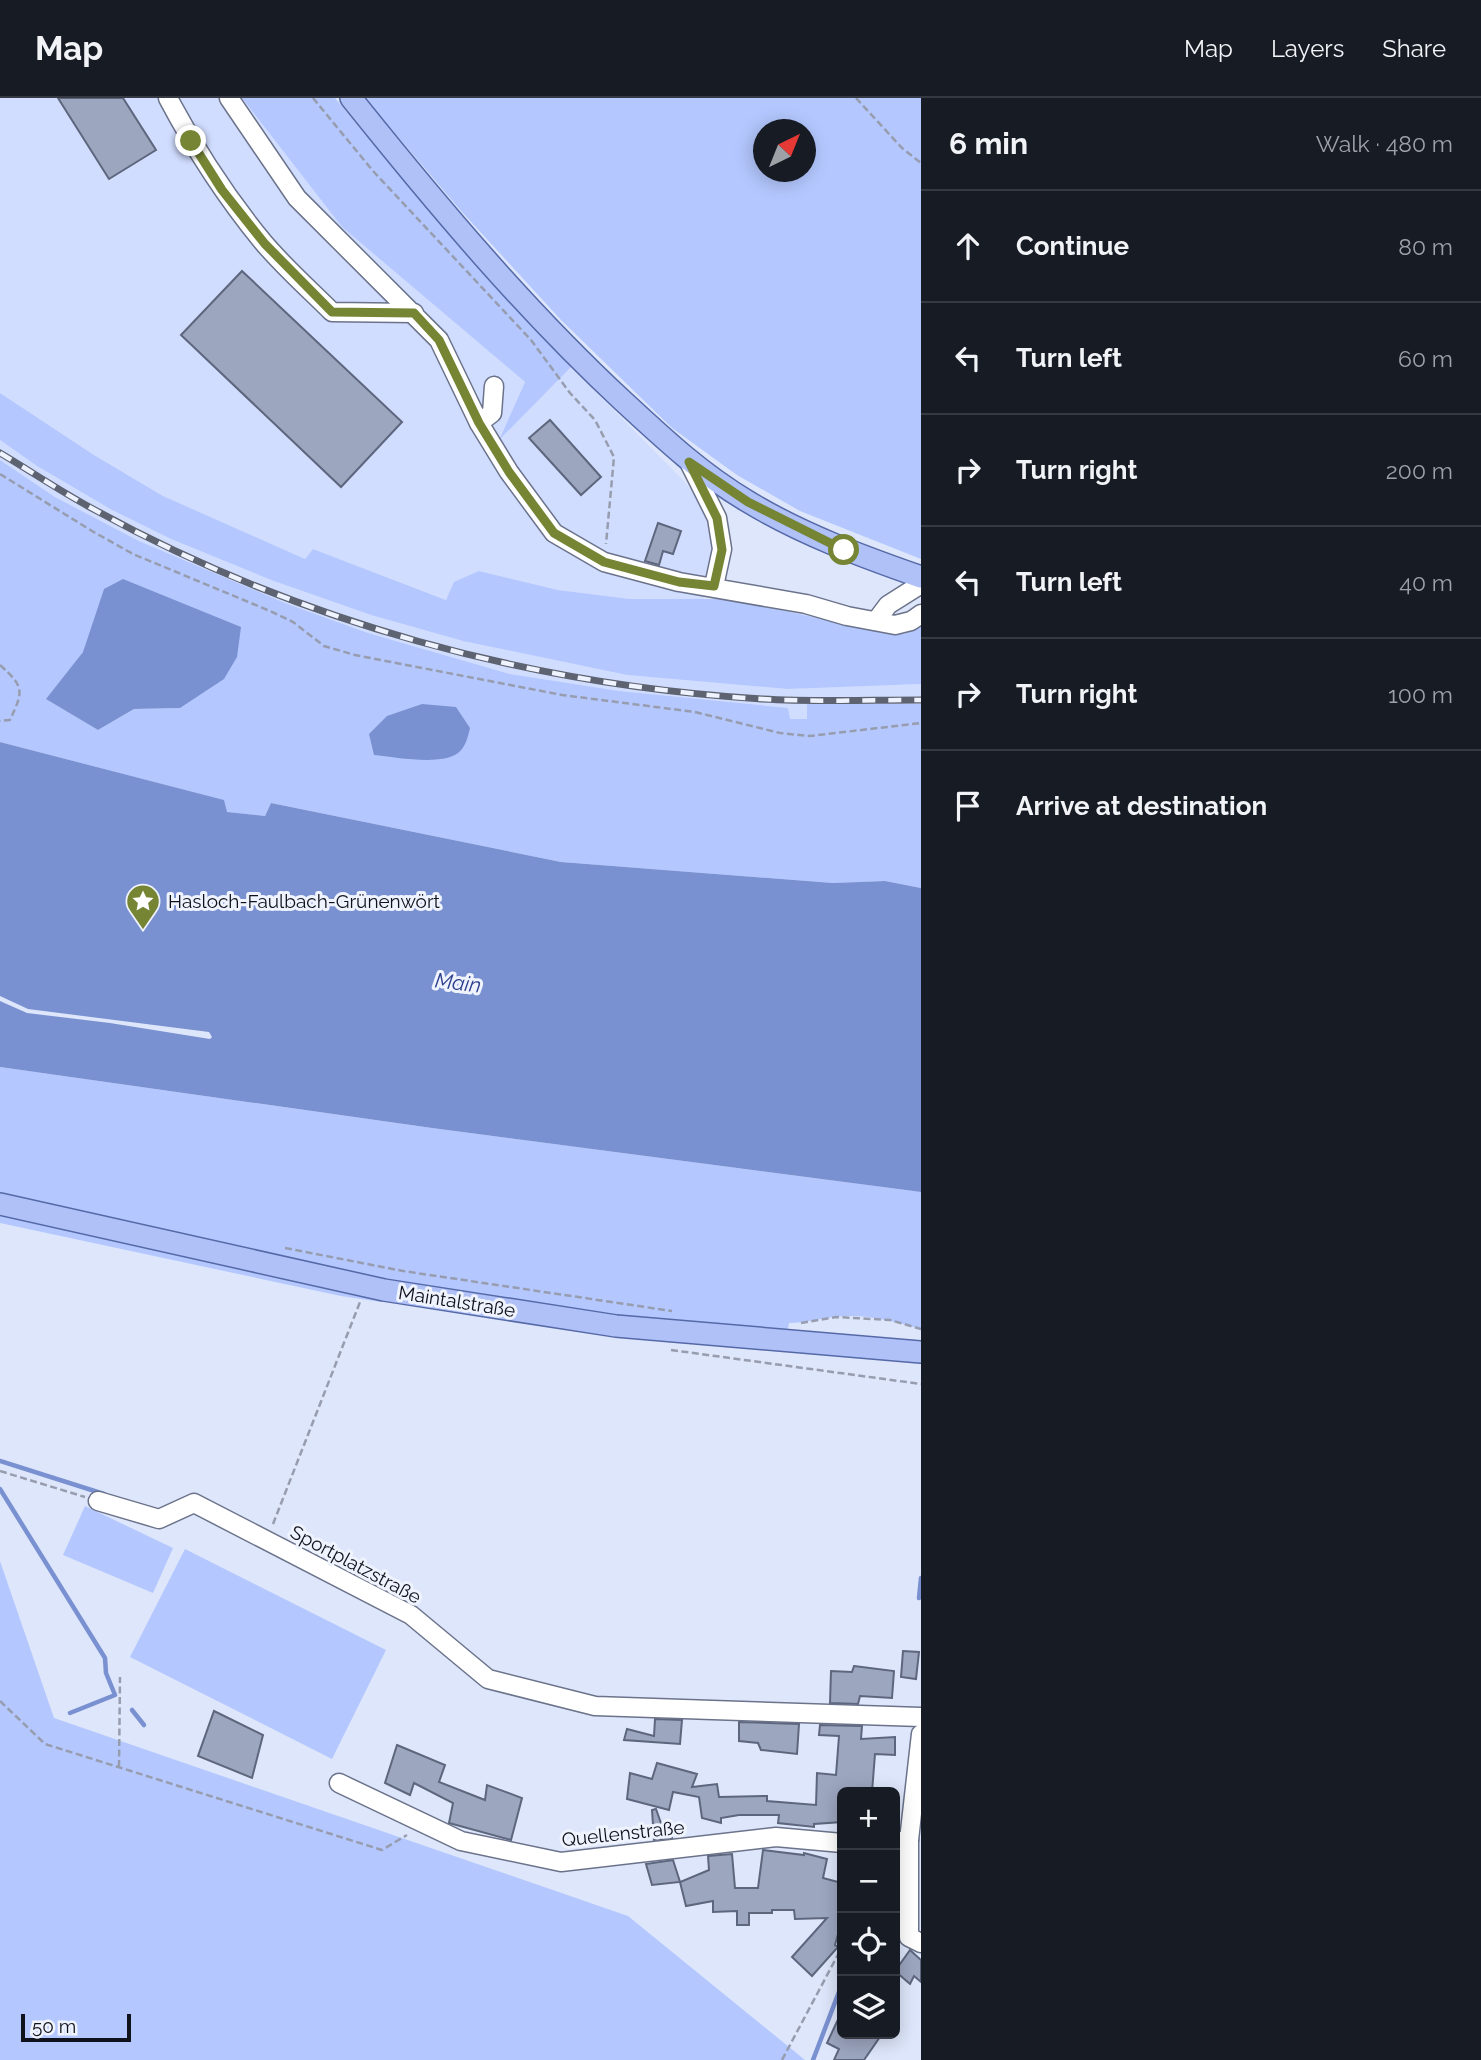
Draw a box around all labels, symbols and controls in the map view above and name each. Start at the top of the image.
text: Map [35,29,103,68]
text: Map [1184,34,1233,63]
text: Layers [1271,34,1344,63]
text: Share [1382,34,1446,63]
north arrow [753,119,816,182]
route end [175,125,206,156]
text: 6 min [949,126,1028,161]
text: Walk · 480 m [1316,130,1453,157]
icon: ahead [949,227,987,265]
text: Continue [1016,231,1129,261]
text: 80 m [1398,233,1453,260]
icon: left [949,339,987,377]
text: Turn left [1016,343,1122,373]
text: 60 m [1398,345,1453,372]
icon: right [949,451,987,489]
text: Turn right [1016,455,1137,485]
text: 200 m [1386,457,1453,484]
route start [828,534,859,565]
icon: left [949,563,987,601]
text: Turn left [1016,567,1122,597]
text: 40 m [1399,569,1453,596]
icon: right [949,675,987,713]
text: Turn right [1016,679,1137,709]
text: 100 m [1388,681,1453,708]
icon: arrive [949,787,987,825]
text: Arrive at destination [1016,791,1267,821]
place icon: Hasloch-Faulbach-Grünenwört [124,882,162,931]
place label: Hasloch-Faulbach-Grünenwört [168,890,441,912]
water label: Main [434,967,483,998]
street label: Maintalstraße [397,1281,517,1321]
street label: Sportplatzstraße [287,1520,425,1608]
map controls [837,1787,900,2039]
button: + [837,1787,900,1850]
street label: Quellenstraße [560,1816,686,1850]
button: − [837,1850,900,1913]
button: locate [837,1913,900,1976]
button: layers [837,1976,900,2039]
scale bar [21,2011,131,2043]
text: 50 m [32,2015,76,2037]

